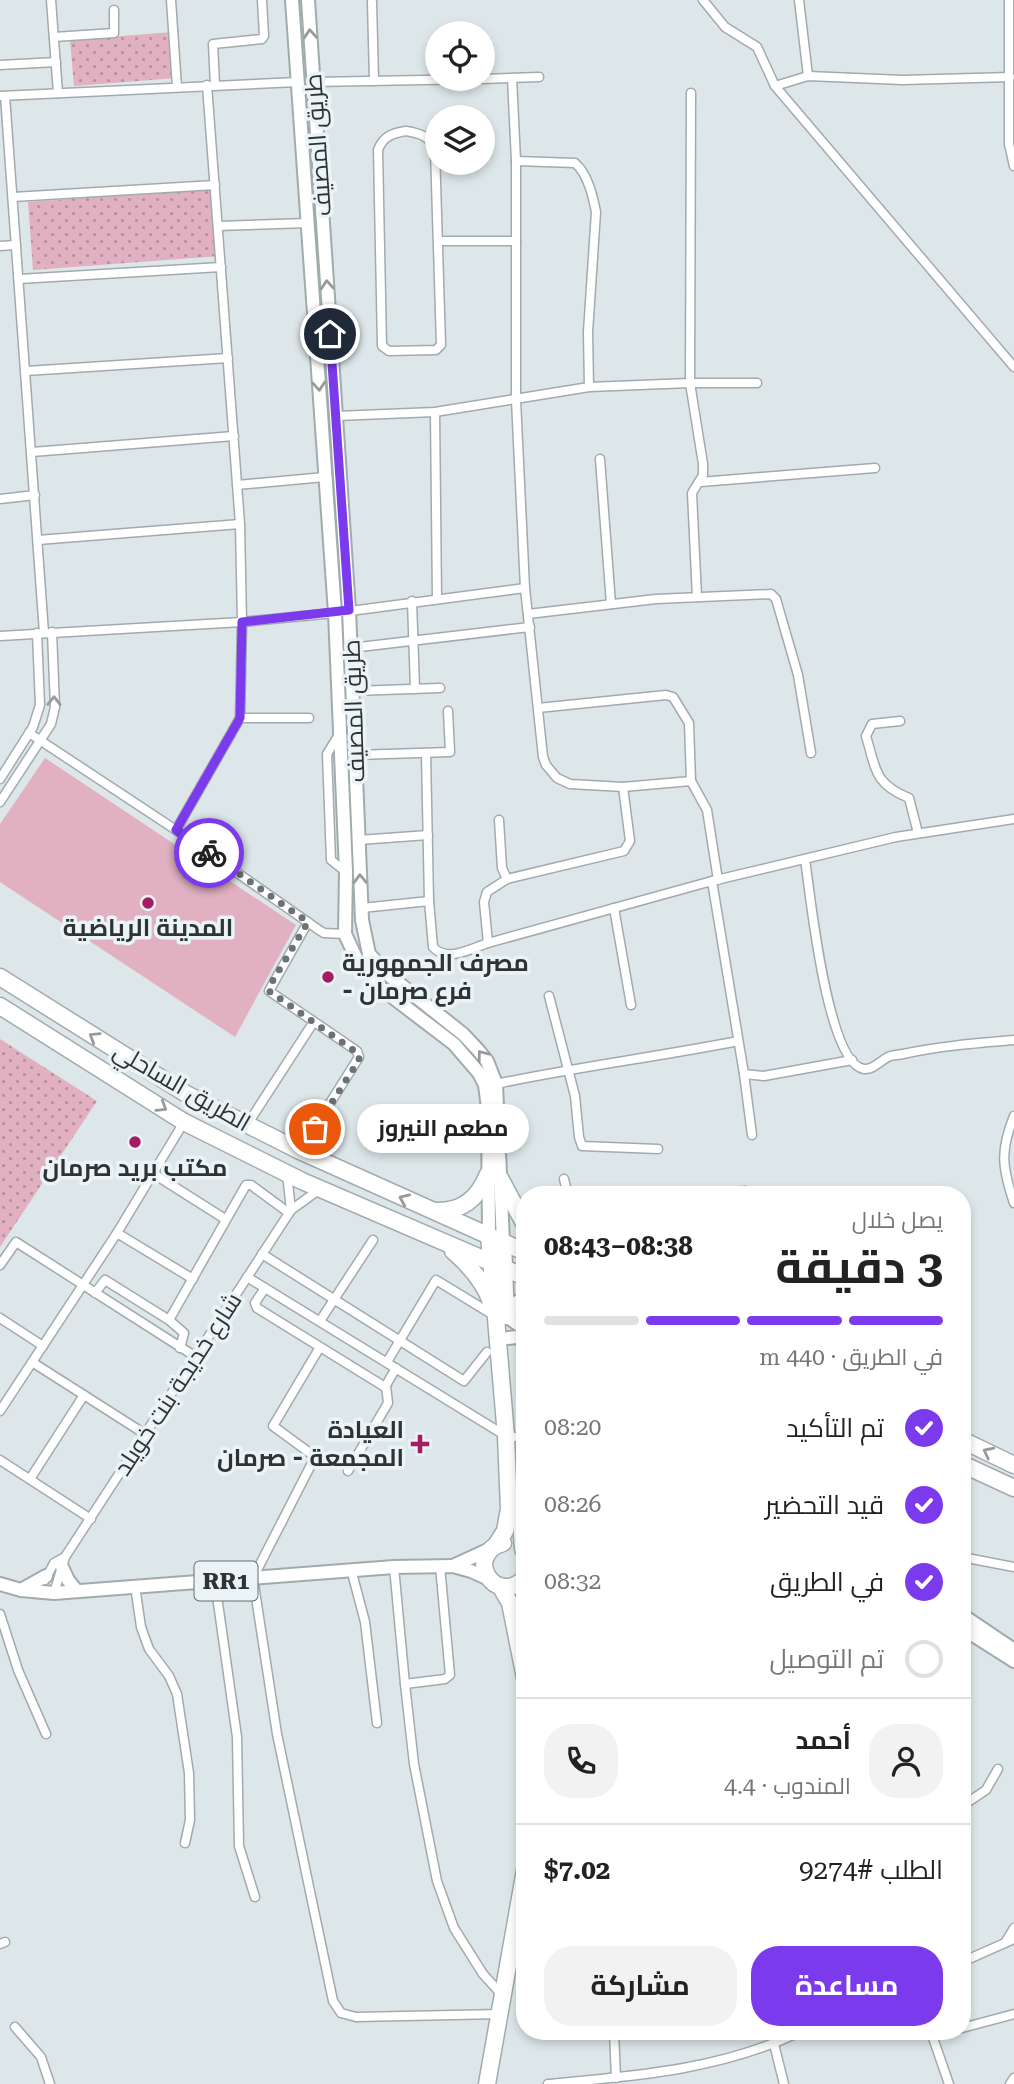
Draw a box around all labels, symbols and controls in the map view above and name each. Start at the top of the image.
map controls [425,21,495,175]
button: locate [425,21,495,91]
one-way arrow [303,28,318,39]
street label: طريق المصيف [299,73,338,217]
button: layers [425,105,495,175]
one-way arrow [320,280,335,291]
pin [300,304,360,364]
icon: home [311,315,349,353]
one-way arrow [311,381,326,392]
street label: طريق المصيف [338,639,371,783]
one-way arrow [46,695,62,706]
courier [174,818,244,888]
icon: bike [190,834,228,872]
one-way arrow [353,874,368,885]
marker: المدينة الرياضية [140,895,156,911]
place label: المدينة الرياضية [63,914,233,942]
place label: مصرف الجمهورية - فرع صرمان [342,949,529,1007]
marker: مصرف الجمهورية - فرع صرمان [320,969,336,985]
one-way arrow [89,1032,102,1045]
street label: الطريق الساحلي [106,1037,255,1142]
one-way arrow [477,1051,490,1063]
one-way arrow [154,1099,167,1112]
pin [285,1099,345,1159]
callout: مطعم النيروز [357,1104,528,1154]
icon: bag [296,1110,334,1148]
text: مطعم النيروز [378,1115,508,1142]
marker: مكتب بريد صرمان [127,1134,143,1150]
place label: مكتب بريد صرمان [43,1154,227,1182]
one-way arrow [399,1193,411,1207]
text: يصل خلال [852,1207,943,1234]
text: 08:38–08:43 [544,1231,693,1261]
text: 3 دقيقة [776,1240,943,1294]
street label: شارع خديجة بنت خويلد [108,1287,249,1482]
text: في الطريق · 440 m [759,1344,943,1371]
icon: check [905,1409,943,1447]
text: تم التأكيد [786,1413,884,1443]
text: 08:20 [544,1414,601,1441]
place label: العيادة المجمعة - صرمان [217,1416,404,1472]
marker: العيادة المجمعة - صرمان [410,1434,430,1454]
one-way arrow [983,1446,995,1460]
icon: check [905,1486,943,1524]
text: قيد التحضير [765,1490,884,1520]
text: 08:26 [544,1491,601,1518]
road number: RR1 [194,1562,258,1600]
icon: check [905,1563,943,1601]
text: في الطريق [770,1567,884,1597]
text: 08:32 [544,1568,601,1595]
text: تم التوصيل [769,1644,884,1674]
button: phone [544,1724,618,1798]
button: person [869,1724,943,1798]
text: أحمد [795,1725,851,1755]
text: المندوب · 4.4 [724,1773,851,1800]
text: $7.02 [544,1855,610,1885]
text: الطلب #9274 [799,1855,943,1885]
button: مشاركة [544,1946,737,2026]
button: مساعدة [751,1946,943,2026]

